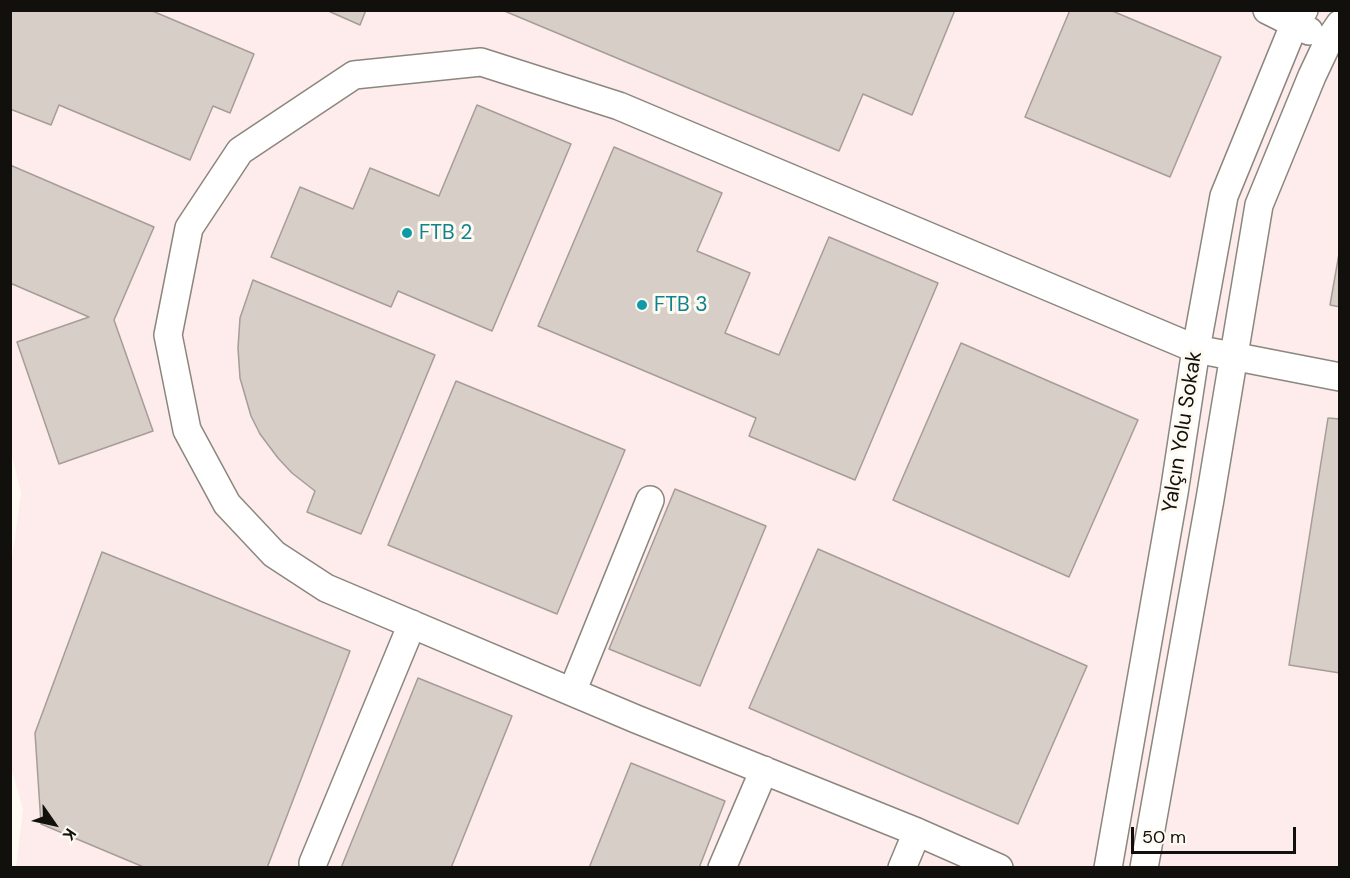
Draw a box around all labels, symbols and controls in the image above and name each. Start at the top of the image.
place label: FTB 2 [419,220,472,246]
marker: FTB 2 [400,226,414,240]
place label: FTB 3 [654,292,708,318]
marker: FTB 3 [635,298,649,312]
street label: Yalçın Yolu Sokak [1158,349,1208,515]
north arrow [24,794,84,854]
scale bar [1134,815,1299,853]
text: K [58,824,81,845]
text: 50 m [1142,825,1186,849]

